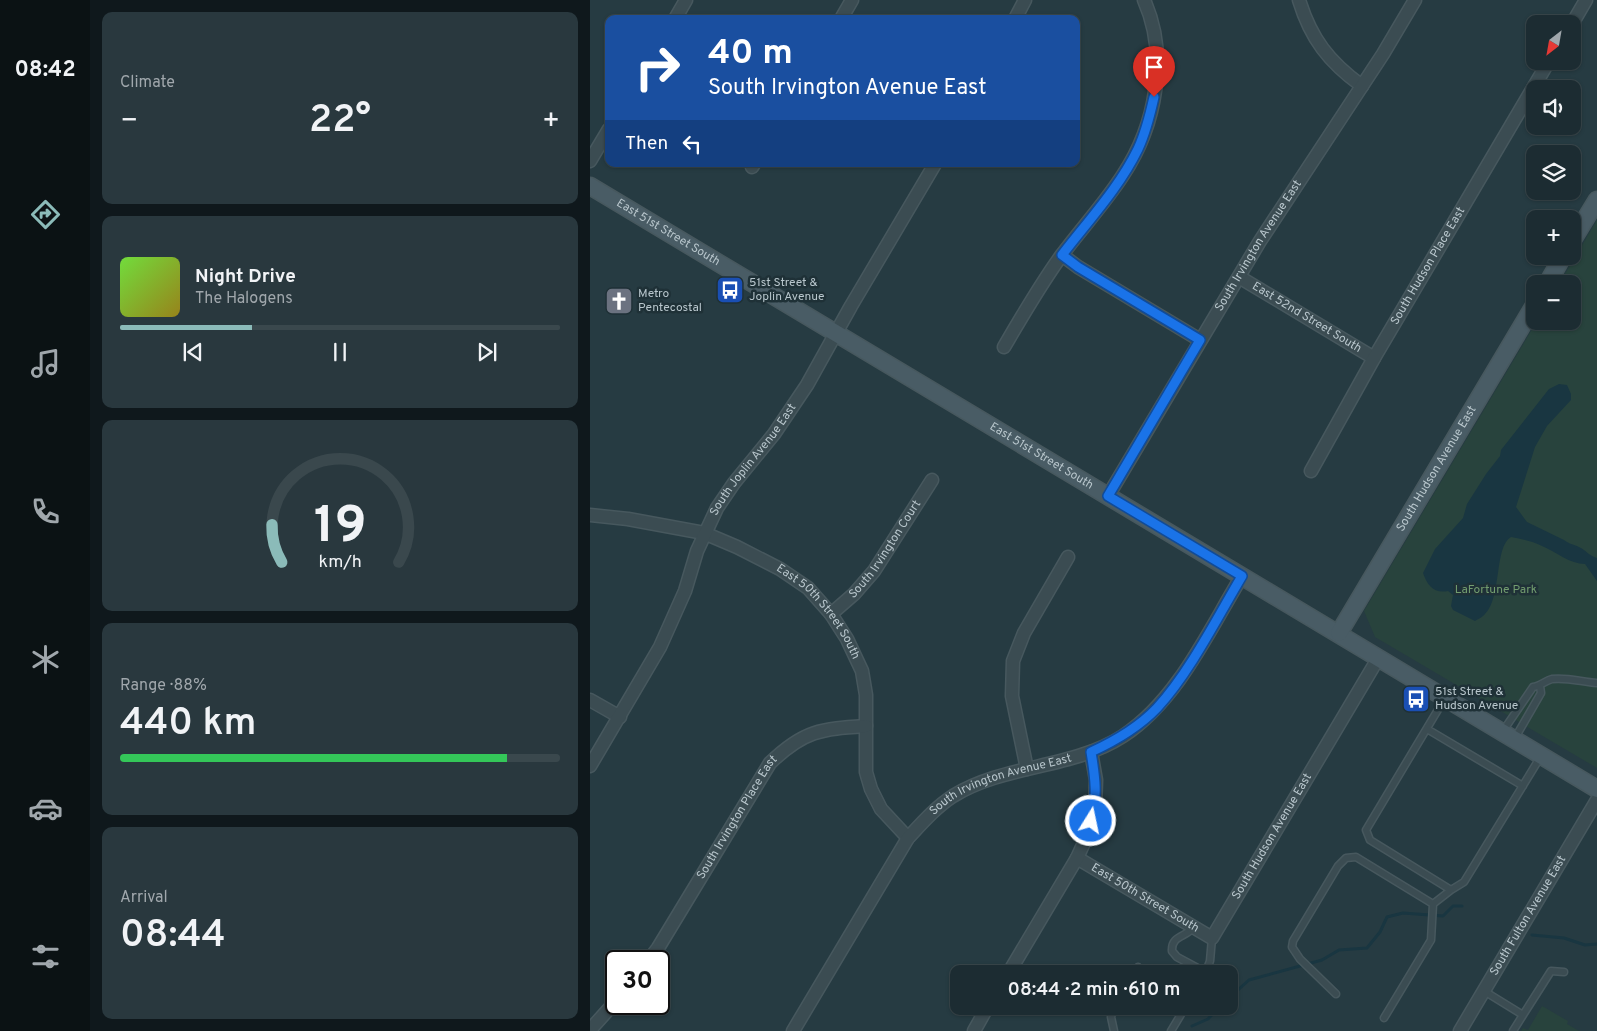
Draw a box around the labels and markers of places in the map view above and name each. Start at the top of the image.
pin [1133,46,1175,97]
bus stop icon: 51st Street & Joplin Avenue [715,275,745,305]
place label: 51st Street & Joplin Avenue [749,275,824,305]
church icon: Metro Pentecostal [604,286,634,316]
place label: Metro Pentecostal [638,286,702,316]
bus stop icon: 51st Street & Hudson Avenue [1401,684,1431,714]
place label: 51st Street & Hudson Avenue [1435,684,1518,714]

